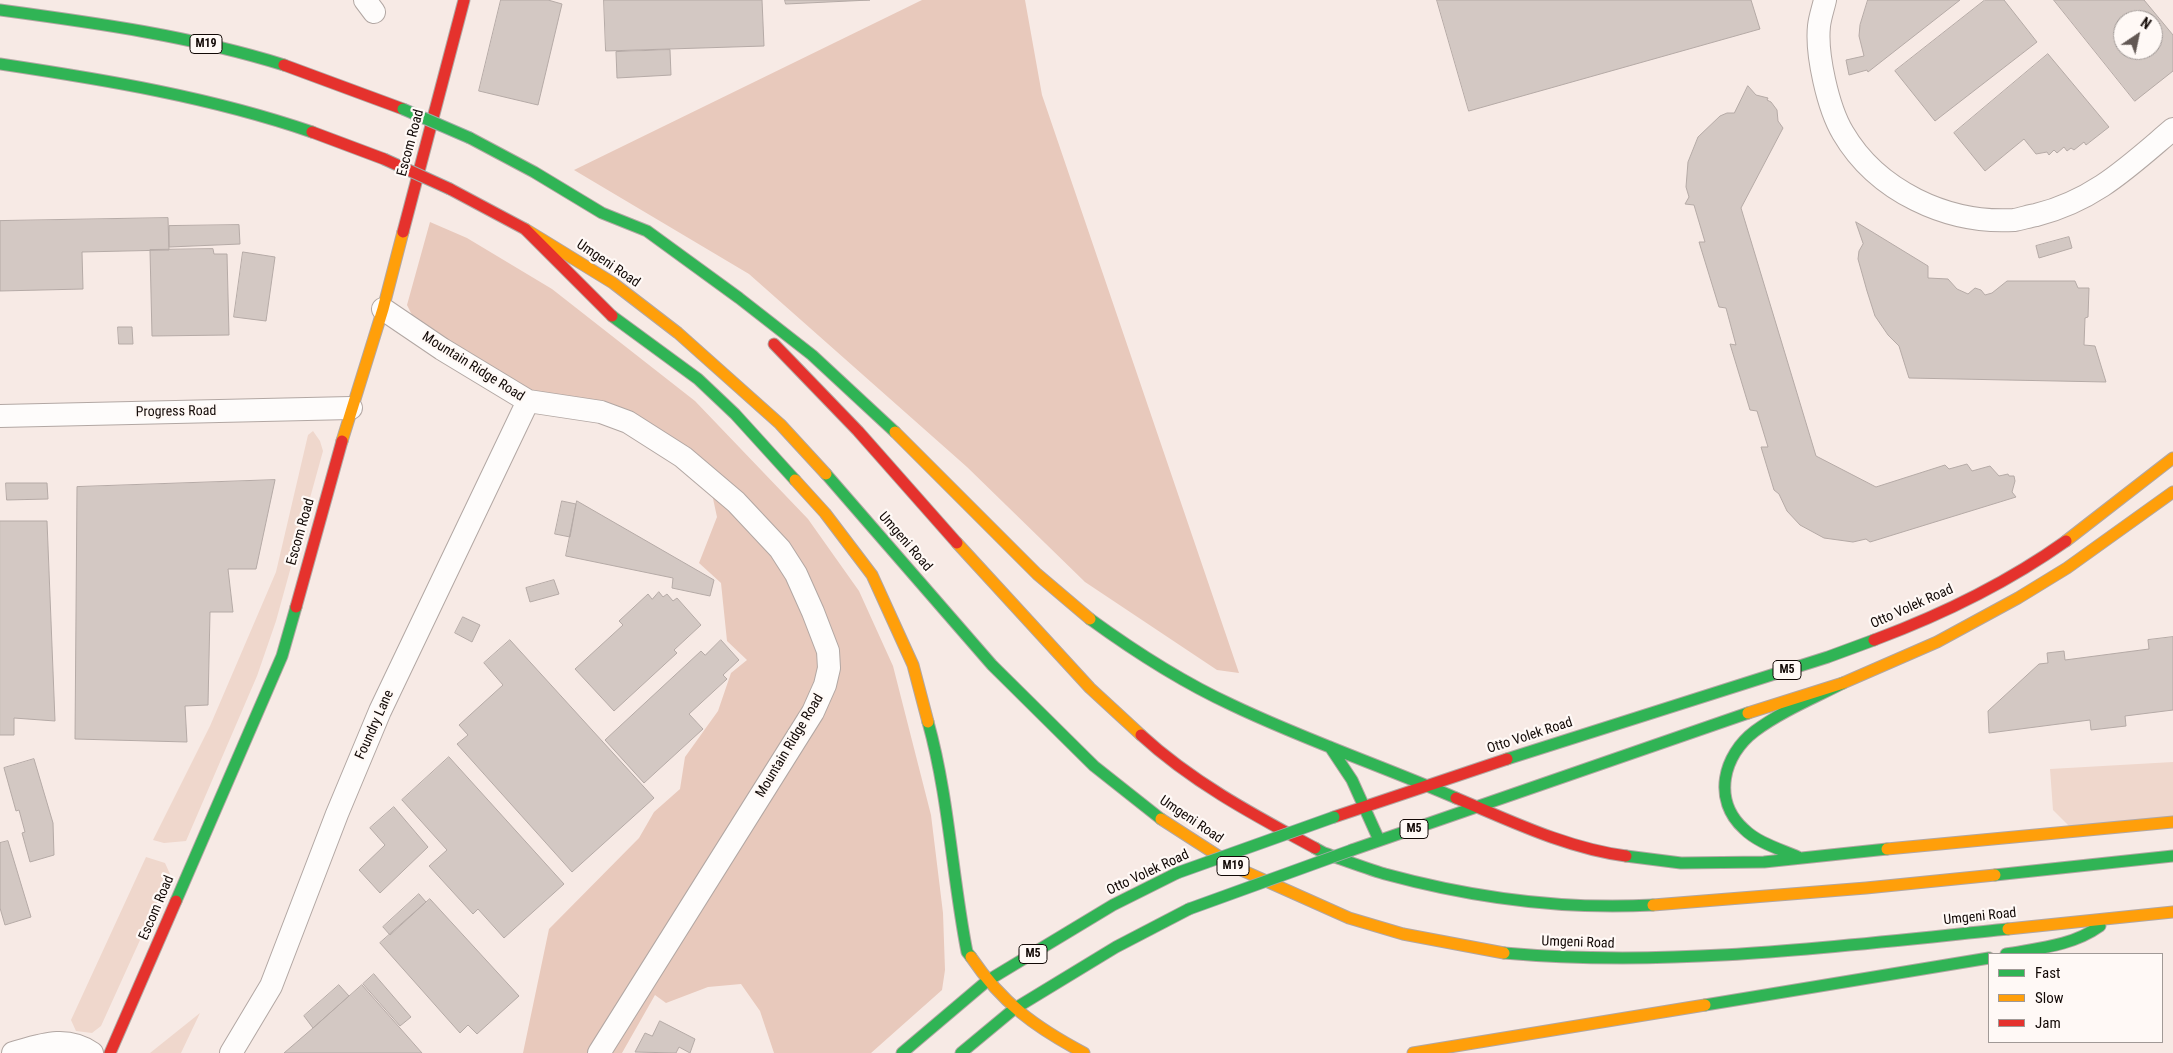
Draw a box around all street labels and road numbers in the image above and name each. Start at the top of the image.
road number: M19 [190,34,222,54]
street label: Escom Road [394,108,428,178]
street label: Umgeni Road [573,237,643,291]
street label: Mountain Ridge Road [419,329,527,405]
street label: Progress Road [136,403,216,421]
street label: Escom Road [283,497,319,567]
street label: Umgeni Road [875,509,935,575]
street label: Otto Volek Road [1868,581,1956,633]
road number: M5 [1773,660,1801,680]
street label: Foundry Lane [352,688,398,762]
street label: Mountain Ridge Road [753,691,827,801]
street label: Otto Volek Road [1485,714,1575,758]
street label: Umgeni Road [1156,793,1226,847]
road number: M5 [1400,820,1428,839]
street label: Otto Volek Road [1104,847,1192,899]
road number: M19 [1217,856,1249,876]
street label: Escom Road [136,873,178,943]
street label: Umgeni Road [1943,905,2017,929]
street label: Umgeni Road [1541,933,1615,953]
road number: M5 [1019,944,1047,964]

